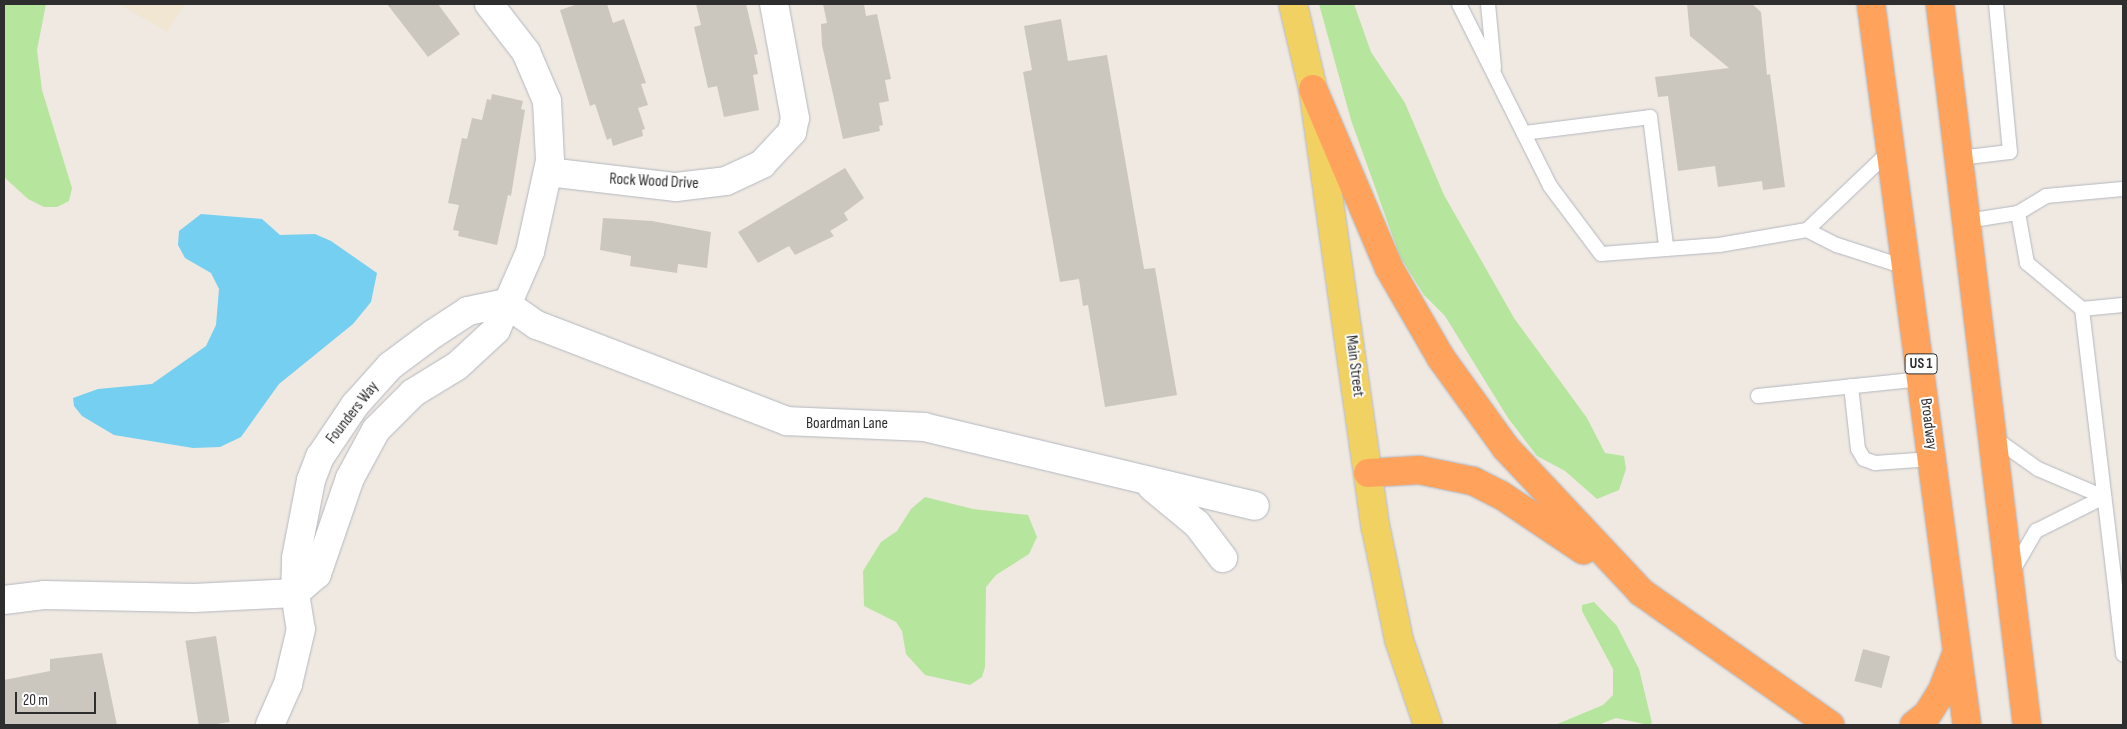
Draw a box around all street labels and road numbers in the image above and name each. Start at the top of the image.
street label: Rock Wood Drive [609,170,699,194]
street label: Main Street [1341,334,1367,398]
road number: US 1 [1904,352,1938,376]
street label: Founders Way [323,378,383,448]
street label: Broadway [1915,397,1941,451]
street label: Boardman Lane [806,414,888,434]

